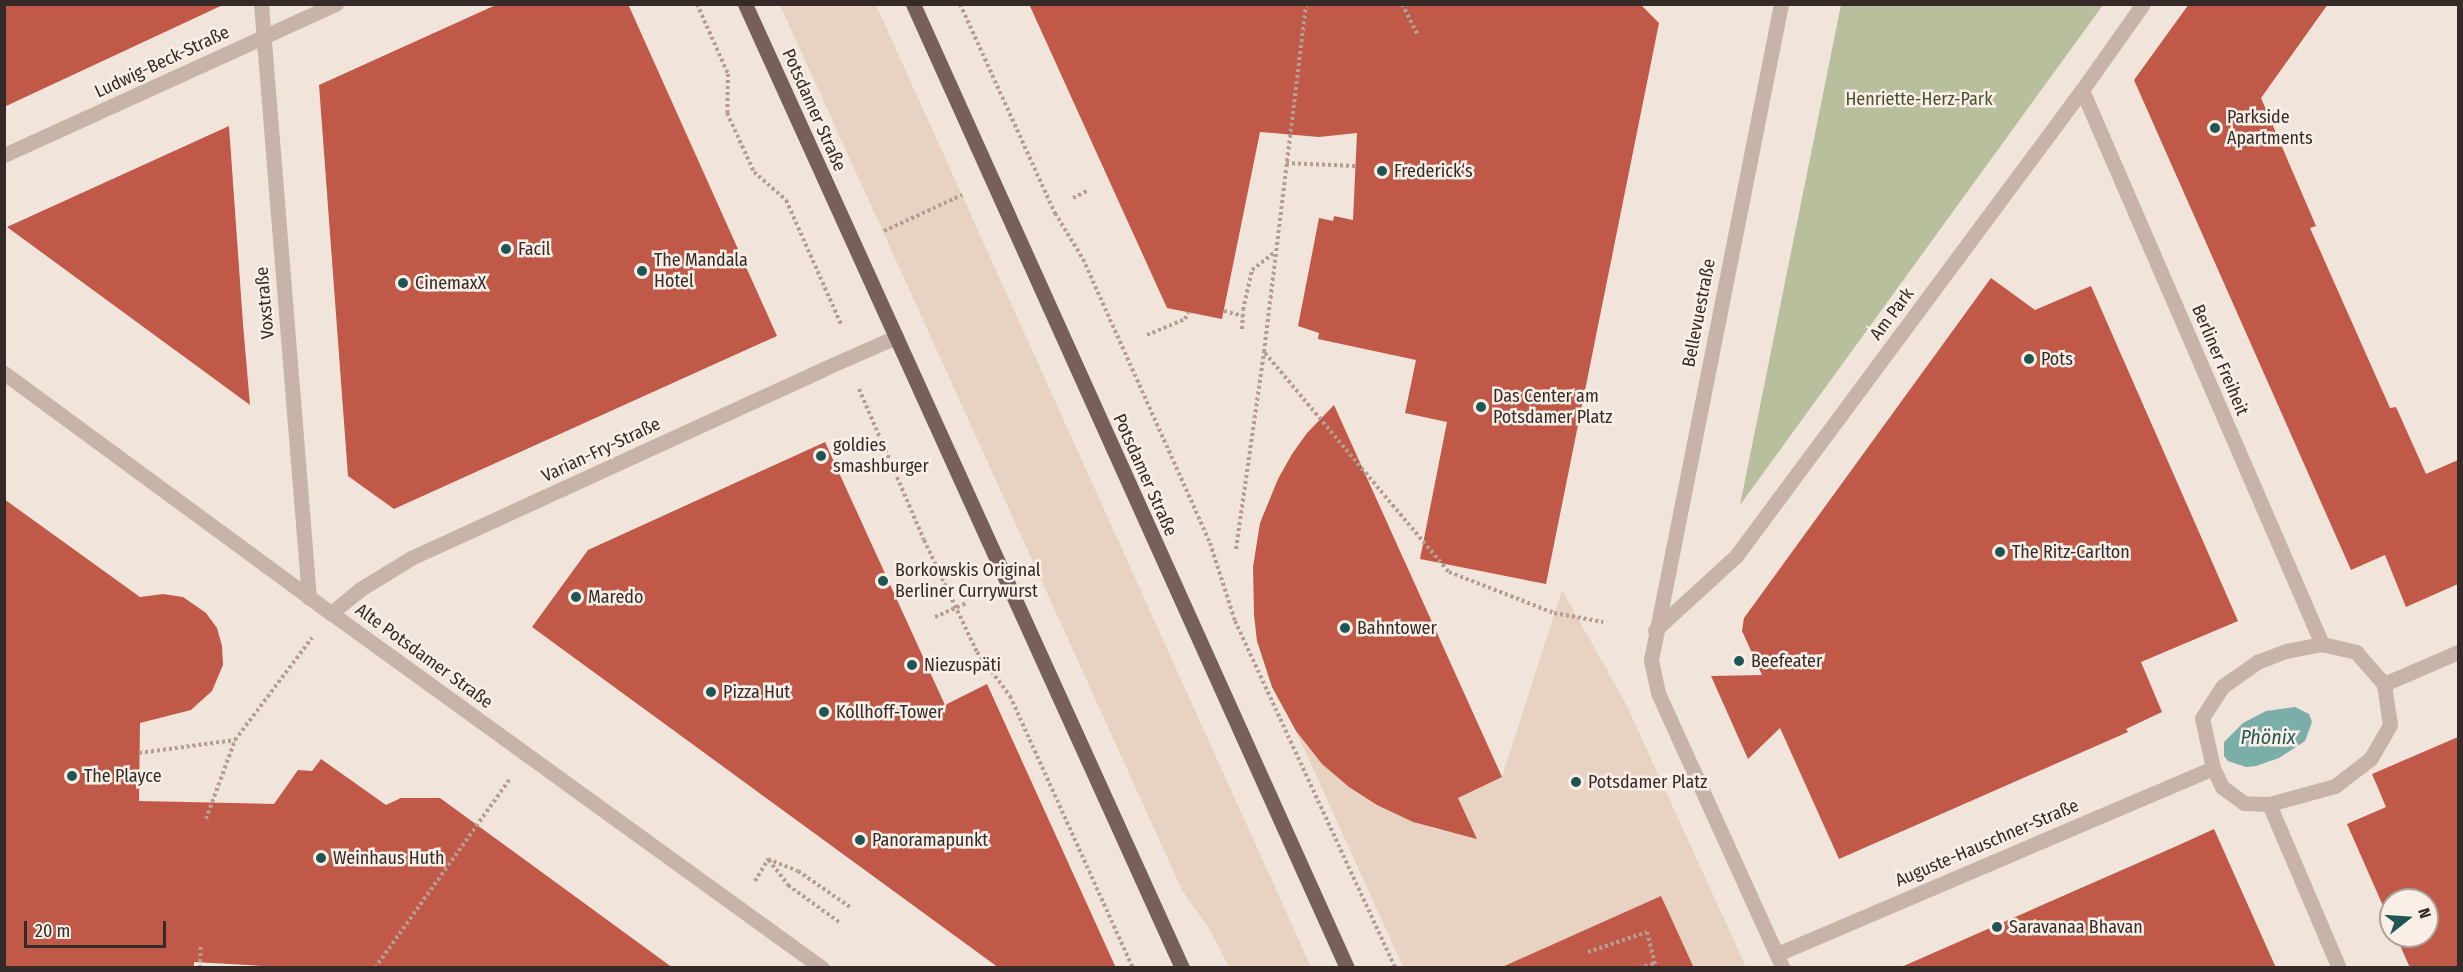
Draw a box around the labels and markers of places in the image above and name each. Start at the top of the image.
place label: Parkside Apartments [2227,107,2313,150]
marker: Parkside Apartments [2208,121,2222,135]
place label: Frederick‘s [1394,160,1473,182]
marker: Frederick‘s [1375,164,1389,178]
place label: Facil [518,238,551,260]
marker: Facil [499,242,513,256]
place label: The Mandala Hotel [654,250,748,292]
marker: The Mandala Hotel [635,264,649,278]
place label: CinemaxX [415,272,486,294]
marker: CinemaxX [396,276,410,290]
place label: Pots [2041,348,2073,370]
marker: Pots [2022,352,2036,366]
place label: Das Center am Potsdamer Platz [1493,386,1612,428]
marker: Das Center am Potsdamer Platz [1474,400,1488,414]
place label: goldies smashburger [833,435,929,478]
marker: goldies smashburger [814,449,828,463]
place label: The Ritz-Carlton [2012,541,2130,563]
marker: The Ritz-Carlton [1993,545,2007,559]
place label: Borkowskis Original Berliner Currywurst [895,560,1041,602]
marker: Borkowskis Original Berliner Currywurst [876,574,890,588]
place label: Maredo [588,586,643,608]
marker: Maredo [569,590,583,604]
place label: Bahntower [1357,617,1437,639]
marker: Bahntower [1338,621,1352,635]
place label: Beefeater [1751,650,1822,672]
place label: Niezuspäti [924,654,1001,676]
marker: Beefeater [1732,654,1746,668]
marker: Niezuspäti [905,658,919,672]
place label: Pizza Hut [723,681,790,703]
marker: Pizza Hut [704,685,718,699]
place label: Kollhoff-Tower [836,701,943,723]
marker: Kollhoff-Tower [817,705,831,719]
place label: The Playce [84,765,162,787]
marker: The Playce [65,769,79,783]
place label: Potsdamer Platz [1588,771,1707,793]
marker: Potsdamer Platz [1569,775,1583,789]
place label: Panoramapunkt [872,829,988,851]
marker: Panoramapunkt [853,833,867,847]
place label: Weinhaus Huth [333,847,445,869]
marker: Weinhaus Huth [314,851,328,865]
place label: Saravanaa Bhavan [2009,916,2143,938]
marker: Saravanaa Bhavan [1990,920,2004,934]

